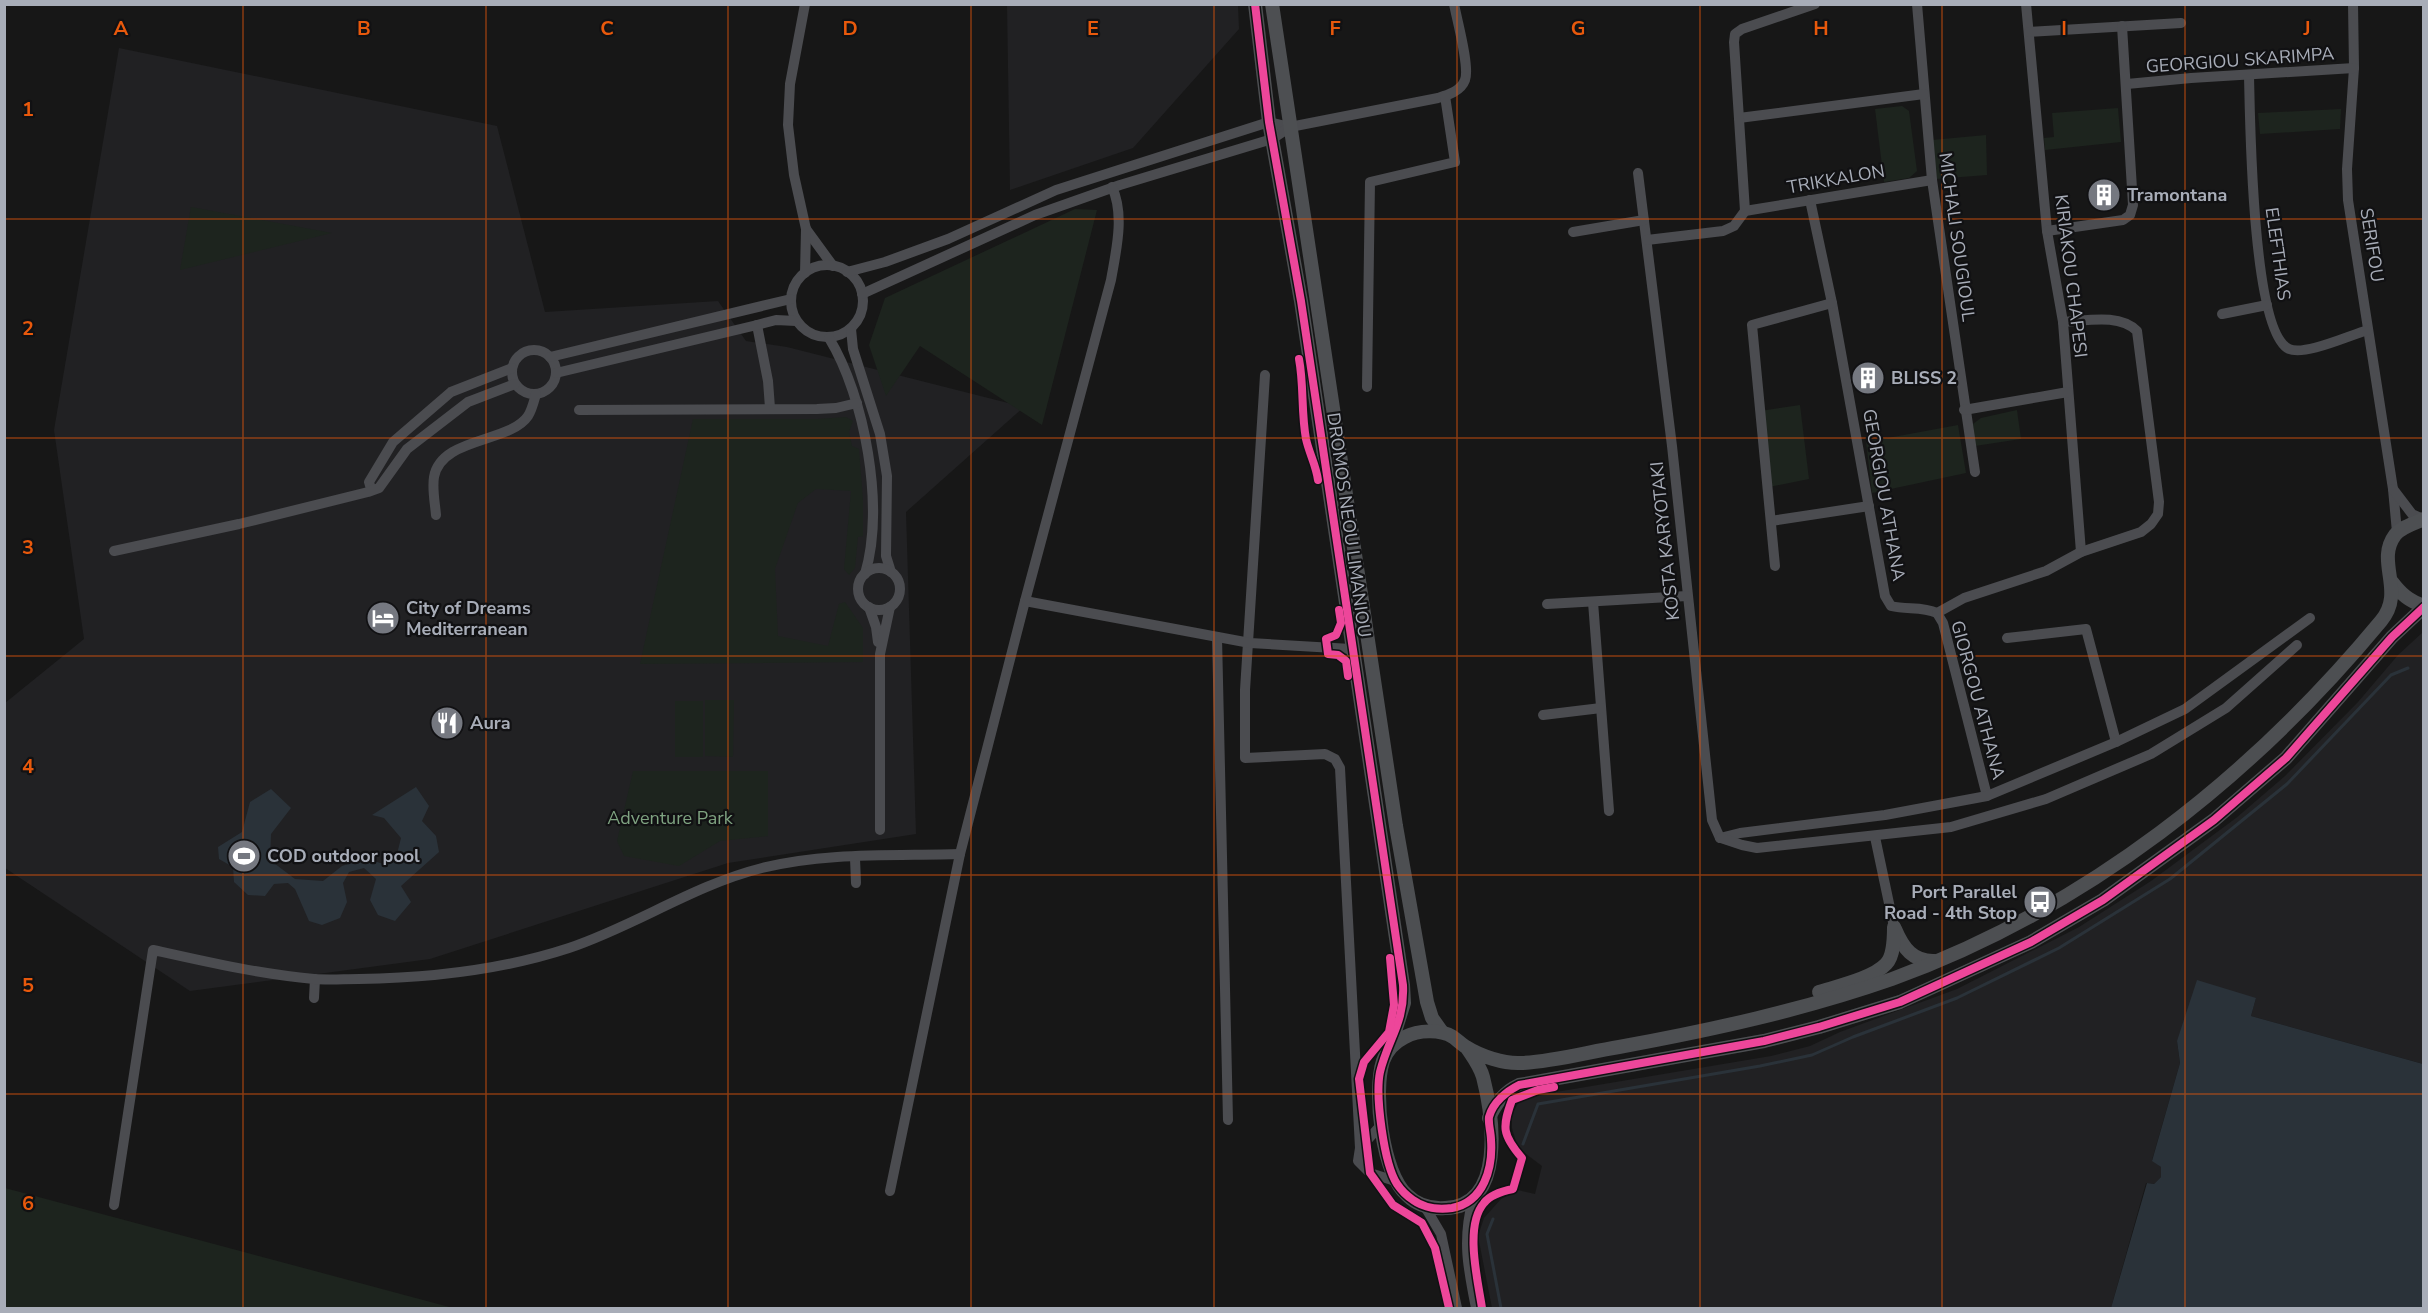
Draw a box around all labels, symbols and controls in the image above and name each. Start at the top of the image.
text: A [114,15,129,42]
text: B [357,15,371,42]
text: C [600,15,614,42]
text: D [842,15,858,42]
text: E [1087,15,1099,42]
text: F [1329,15,1341,42]
text: G [1571,15,1585,42]
text: H [1813,15,1829,42]
text: I [2061,15,2067,42]
text: J [2302,15,2311,42]
street label: GEORGIOU SKARIMPA [2145,41,2335,79]
text: 1 [22,96,34,123]
street label: MICHALI SOUGIOUL [1933,151,1981,323]
street label: TRIKKALON [1785,159,1887,199]
building icon: Tramontana [2086,177,2122,213]
place label: Tramontana [2127,183,2227,207]
street label: KIRIAKOU CHAPESI [2049,193,2093,359]
street label: ELEFTHIAS [2260,206,2296,302]
street label: SERIFOU [2354,206,2390,284]
text: 2 [22,315,34,342]
building icon: BLISS 2 [1850,360,1886,396]
place label: BLISS 2 [1891,366,1957,390]
street label: GEORGIOU ATHANA [1857,407,1911,583]
street label: DROMOS NEOU LIMANIOU [1321,411,1377,639]
street label: KOSTA KARYOTAKI [1645,460,1685,622]
text: 3 [22,534,34,561]
place label: City of Dreams Mediterranean [406,596,531,641]
hotel icon: City of Dreams Mediterranean [365,600,401,636]
street label: GIORGOU ATHANA [1945,618,2011,782]
restaurant icon: Aura [429,705,465,741]
place label: Aura [470,711,511,735]
text: 4 [22,753,34,780]
park label: Adventure Park [607,806,734,830]
sports icon: COD outdoor pool [226,838,262,874]
place label: COD outdoor pool [267,844,420,868]
place label: Port Parallel Road - 4th Stop [1884,880,2017,925]
bus stop icon: Port Parallel Road - 4th Stop [2022,884,2058,920]
text: 5 [22,972,34,999]
text: 6 [22,1190,34,1217]

